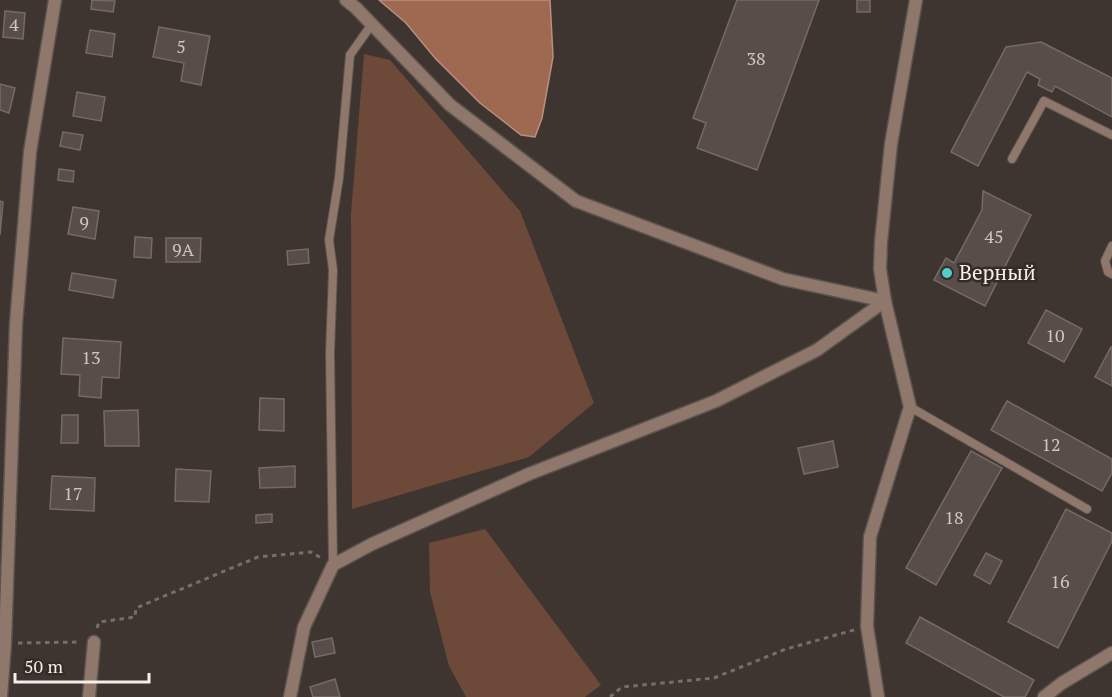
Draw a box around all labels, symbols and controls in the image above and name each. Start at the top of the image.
house number: 4 [9,12,19,36]
house number: 5 [176,34,186,58]
house number: 38 [746,46,766,70]
house number: 9 [79,210,89,234]
house number: 45 [984,224,1004,248]
house number: 9А [172,237,195,261]
place label: Верный [959,258,1036,286]
marker: Верный [940,266,954,280]
house number: 10 [1045,323,1065,347]
house number: 13 [81,345,101,369]
house number: 12 [1041,432,1061,456]
house number: 17 [63,481,83,505]
house number: 18 [944,505,964,529]
house number: 16 [1050,569,1070,593]
scale bar [15,646,148,684]
text: 50 m [24,654,64,678]

